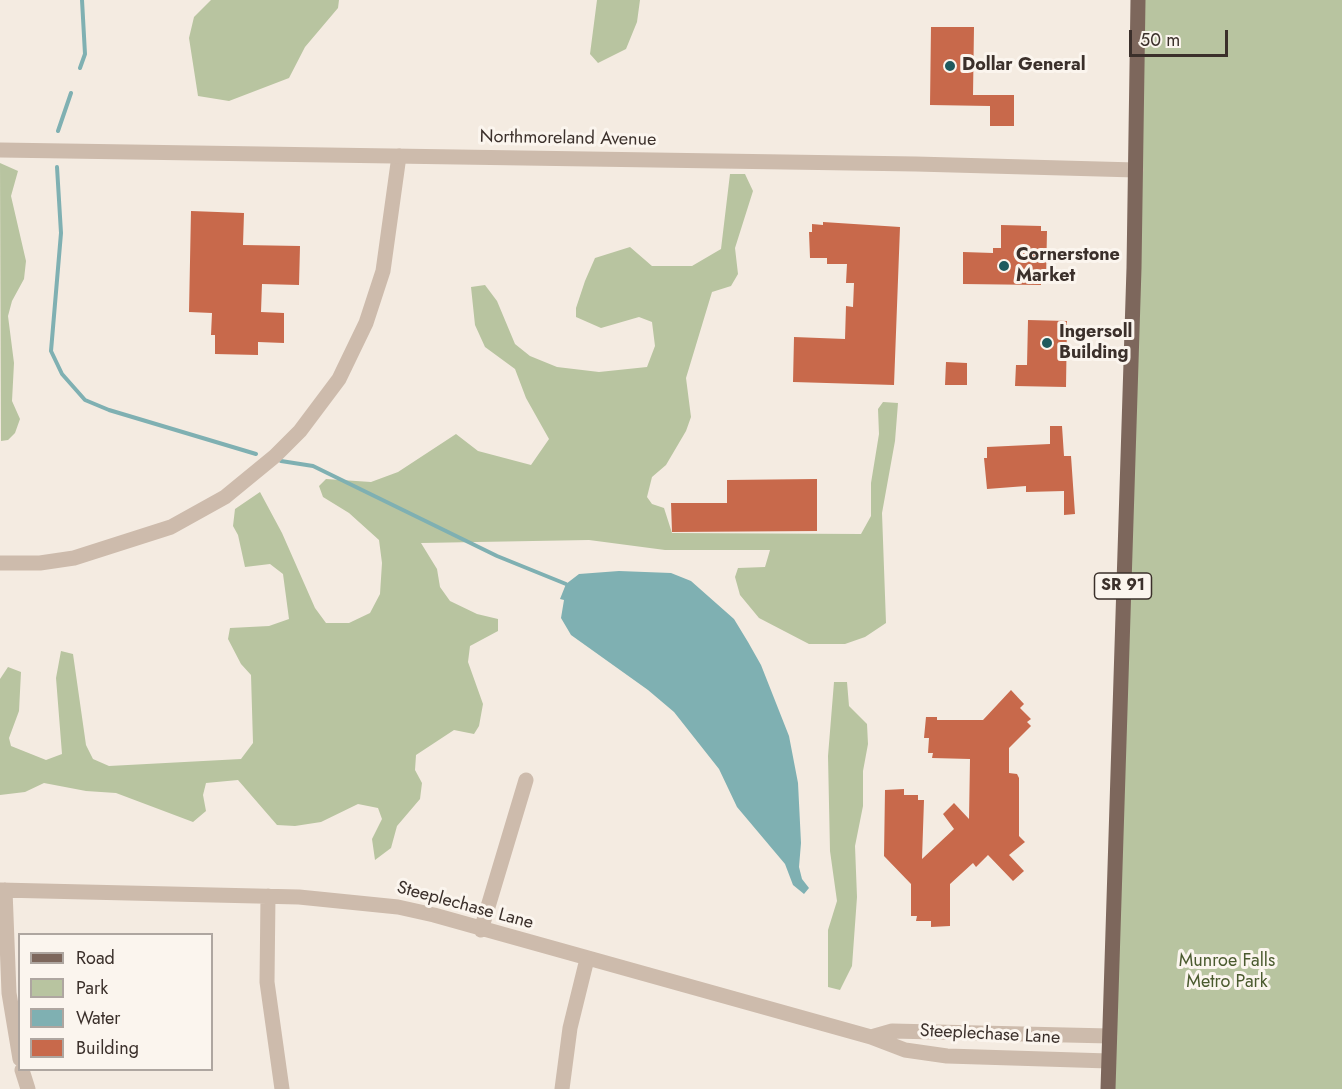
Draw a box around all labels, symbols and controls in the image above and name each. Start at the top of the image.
scale bar [1132,18,1231,56]
text: 50 m [1140,27,1180,53]
place label: Dollar General [962,55,1086,77]
marker: Dollar General [943,59,957,73]
street label: Northmoreland Avenue [479,127,657,151]
place label: Cornerstone Market [1016,245,1120,288]
marker: Cornerstone Market [997,259,1011,273]
place label: Ingersoll Building [1059,322,1132,364]
marker: Ingersoll Building [1040,336,1054,350]
road number: SR 91 [1094,573,1152,599]
street label: Steeplechase Lane [394,877,536,935]
legend [18,933,213,1071]
text: Road [76,945,115,971]
park label: Munroe Falls Metro Park [1179,951,1275,994]
text: Park [76,975,108,1001]
text: Water [76,1005,120,1031]
street label: Steeplechase Lane [919,1021,1061,1049]
text: Building [76,1035,139,1061]

